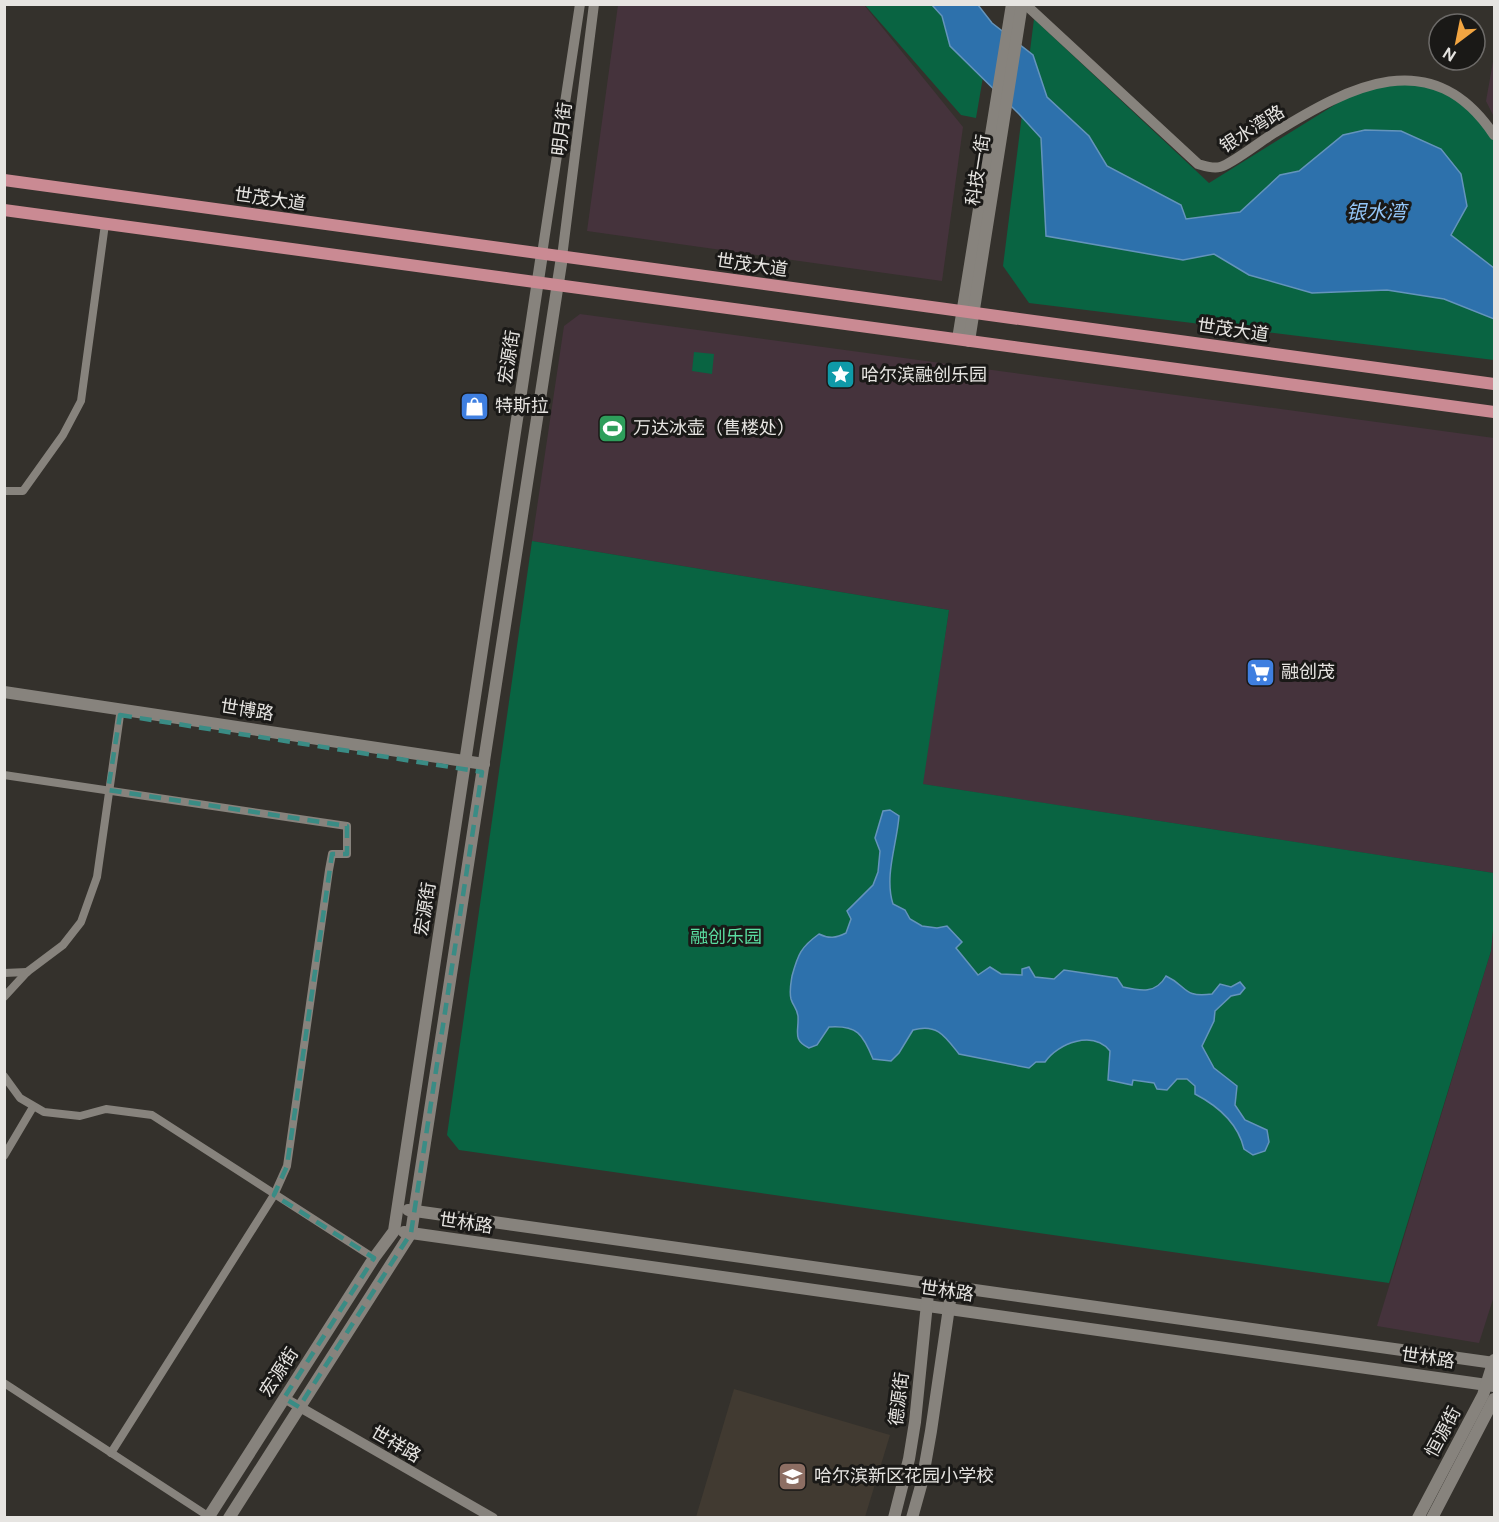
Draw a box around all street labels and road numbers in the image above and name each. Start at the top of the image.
street label: 银水湾路 [1215,100,1289,158]
street label: 明月街 [547,101,577,157]
street label: 科技一街 [961,133,995,207]
street label: 世茂大道 [233,182,307,216]
street label: 世茂大道 [715,248,789,282]
street label: 世茂大道 [1196,313,1270,347]
street label: 宏源街 [493,328,525,386]
street label: 世博路 [218,694,276,726]
street label: 宏源街 [409,880,441,938]
street label: 世林路 [438,1207,494,1239]
street label: 世林路 [919,1275,975,1307]
street label: 世林路 [1400,1342,1456,1374]
street label: 宏源街 [254,1343,304,1401]
street label: 德源街 [884,1371,914,1427]
street label: 恒源街 [1420,1403,1466,1461]
street label: 世祥路 [367,1420,425,1468]

